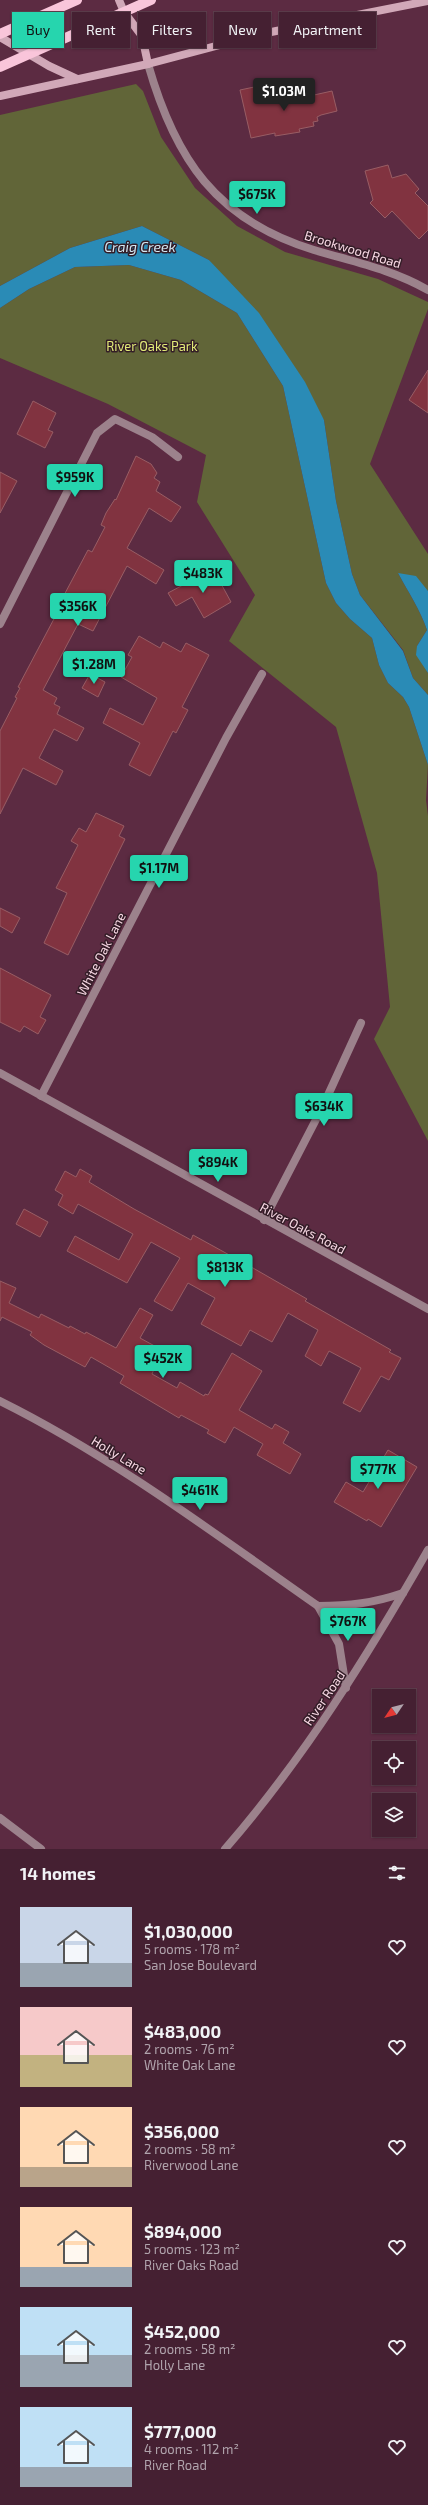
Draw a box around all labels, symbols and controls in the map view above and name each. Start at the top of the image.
chip: Buy [12,12,64,48]
chip: Rent [72,12,130,48]
chip: Filters [138,12,206,48]
chip: New [214,12,271,48]
chip: Apartment [279,12,376,48]
pin: $1.03M [251,78,317,112]
text: $1.03M [262,83,306,99]
pin: $675K [229,181,285,215]
text: $675K [238,186,276,202]
street label: Brookwood Road [303,227,403,271]
water label: Craig Creek [104,238,176,255]
park label: River Oaks Park [106,338,198,354]
pin: $959K [47,464,103,498]
text: $959K [56,469,94,485]
pin: $483K [175,560,231,594]
text: $483K [183,565,223,581]
pin: $356K [50,593,106,627]
text: $356K [59,598,97,614]
pin: $1.28M [61,651,127,685]
text: $1.28M [72,656,116,672]
pin: $1.17M [126,855,192,889]
text: $1.17M [139,860,179,876]
street label: White Oak Lane [73,910,129,998]
pin: $634K [296,1093,352,1127]
text: $634K [304,1098,344,1114]
pin: $894K [190,1149,246,1183]
text: $894K [198,1154,238,1170]
street label: River Oaks Road [257,1199,349,1257]
pin: $813K [197,1254,253,1288]
text: $813K [207,1259,243,1275]
pin: $452K [135,1345,191,1379]
text: $452K [144,1350,182,1366]
street label: Holly Lane [89,1432,149,1478]
pin: $777K [350,1456,406,1490]
text: $777K [360,1461,396,1477]
pin: $461K [172,1477,228,1511]
text: $461K [181,1482,219,1498]
pin: $767K [320,1608,376,1642]
text: $767K [329,1613,367,1629]
street label: River Road [300,1667,348,1729]
north arrow [372,1689,416,1733]
map controls [372,1689,416,1837]
button: locate [372,1741,416,1785]
button: layers [372,1793,416,1837]
icon: filters [386,1862,408,1884]
text: 14 homes [20,1863,96,1883]
text: $1,030,000 [144,1921,233,1941]
icon: home [52,1923,100,1971]
icon: heart [386,1936,408,1958]
text: 5 rooms · 178 m² [144,1941,240,1957]
text: San Jose Boulevard [144,1957,257,1973]
text: $483,000 [144,2021,221,2041]
icon: home [52,2023,100,2071]
icon: heart [386,2036,408,2058]
text: 2 rooms · 76 m² [144,2041,235,2057]
text: White Oak Lane [144,2057,236,2073]
text: $356,000 [144,2121,219,2141]
icon: home [52,2123,100,2171]
icon: heart [386,2136,408,2158]
text: 2 rooms · 58 m² [144,2141,235,2157]
text: Riverwood Lane [144,2157,238,2173]
text: $894,000 [144,2221,222,2241]
icon: home [52,2223,100,2271]
icon: heart [386,2236,408,2258]
text: 5 rooms · 123 m² [144,2241,240,2257]
text: River Oaks Road [144,2257,239,2273]
text: $452,000 [144,2321,220,2341]
icon: home [52,2323,100,2371]
icon: heart [386,2336,408,2358]
text: 2 rooms · 58 m² [144,2341,235,2357]
text: Holly Lane [144,2357,205,2373]
text: $777,000 [144,2421,216,2441]
icon: home [52,2423,100,2471]
icon: heart [386,2436,408,2458]
text: 4 rooms · 112 m² [144,2441,239,2457]
text: River Road [144,2457,207,2473]

